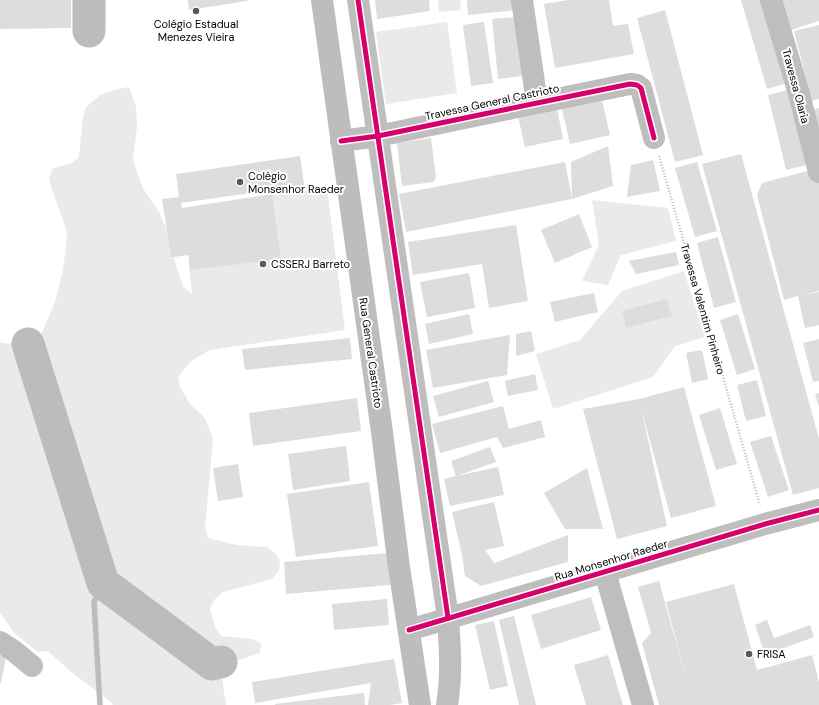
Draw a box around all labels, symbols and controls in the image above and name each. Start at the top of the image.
marker: Colégio Estadual Menezes Vieira [191,6,201,16]
place label: Colégio Estadual Menezes Vieira [154,17,238,44]
street label: Travessa Olaria [779,47,813,125]
street label: Travessa General Castrioto [424,81,560,123]
place label: Colégio Monsenhor Raeder [248,169,344,196]
marker: Colégio Monsenhor Raeder [235,177,245,187]
street label: Travessa Valentim Pinheiro [678,242,728,376]
place label: CSSERJ Barreto [271,257,350,271]
marker: CSSERJ Barreto [258,259,268,269]
street label: Rua General Castrioto [356,297,386,409]
street label: Rua Monsenhor Raeder [553,536,669,584]
place label: FRISA [757,647,786,661]
marker: FRISA [744,649,754,659]

